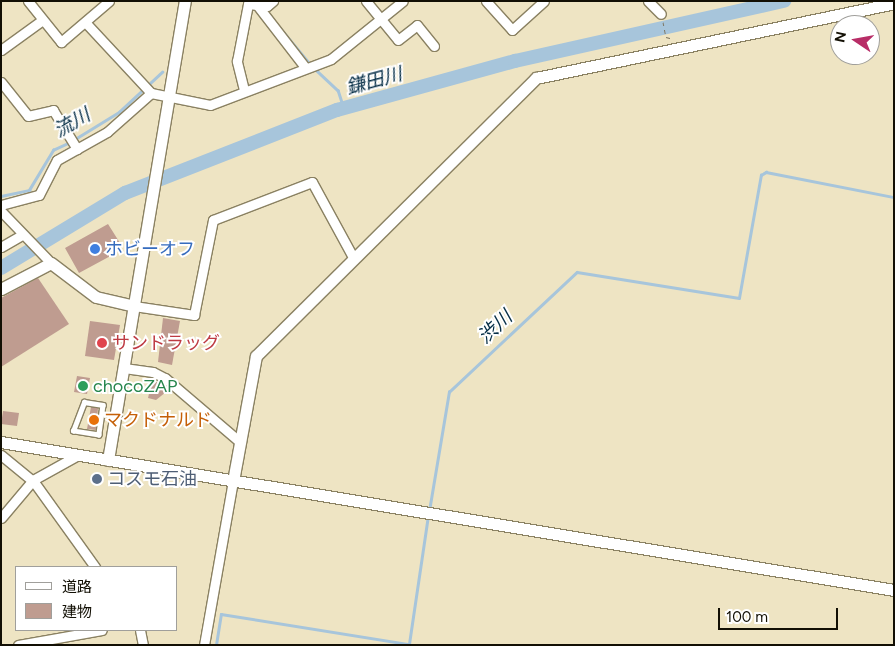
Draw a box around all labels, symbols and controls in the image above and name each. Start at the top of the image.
north arrow [830,15,880,65]
text: N [831,30,850,44]
water label: 鎌田川 [344,63,404,99]
water label: 流川 [50,104,94,142]
place label: ホビーオフ [105,238,195,260]
marker: ホビーオフ [89,243,101,255]
water label: 渋川 [473,306,517,348]
place label: サンドラッグ [112,332,220,354]
marker: サンドラッグ [96,337,108,349]
place label: chocoZAP [93,375,178,397]
marker: chocoZAP [77,380,89,392]
place label: マクドナルド [104,409,212,431]
marker: マクドナルド [88,414,100,426]
place label: コスモ石油 [107,468,197,490]
marker: コスモ石油 [91,473,103,485]
legend [15,566,178,631]
text: 道路 [62,578,92,596]
scale bar [720,598,840,630]
text: 建物 [62,603,92,621]
text: 100 m [726,608,768,626]

